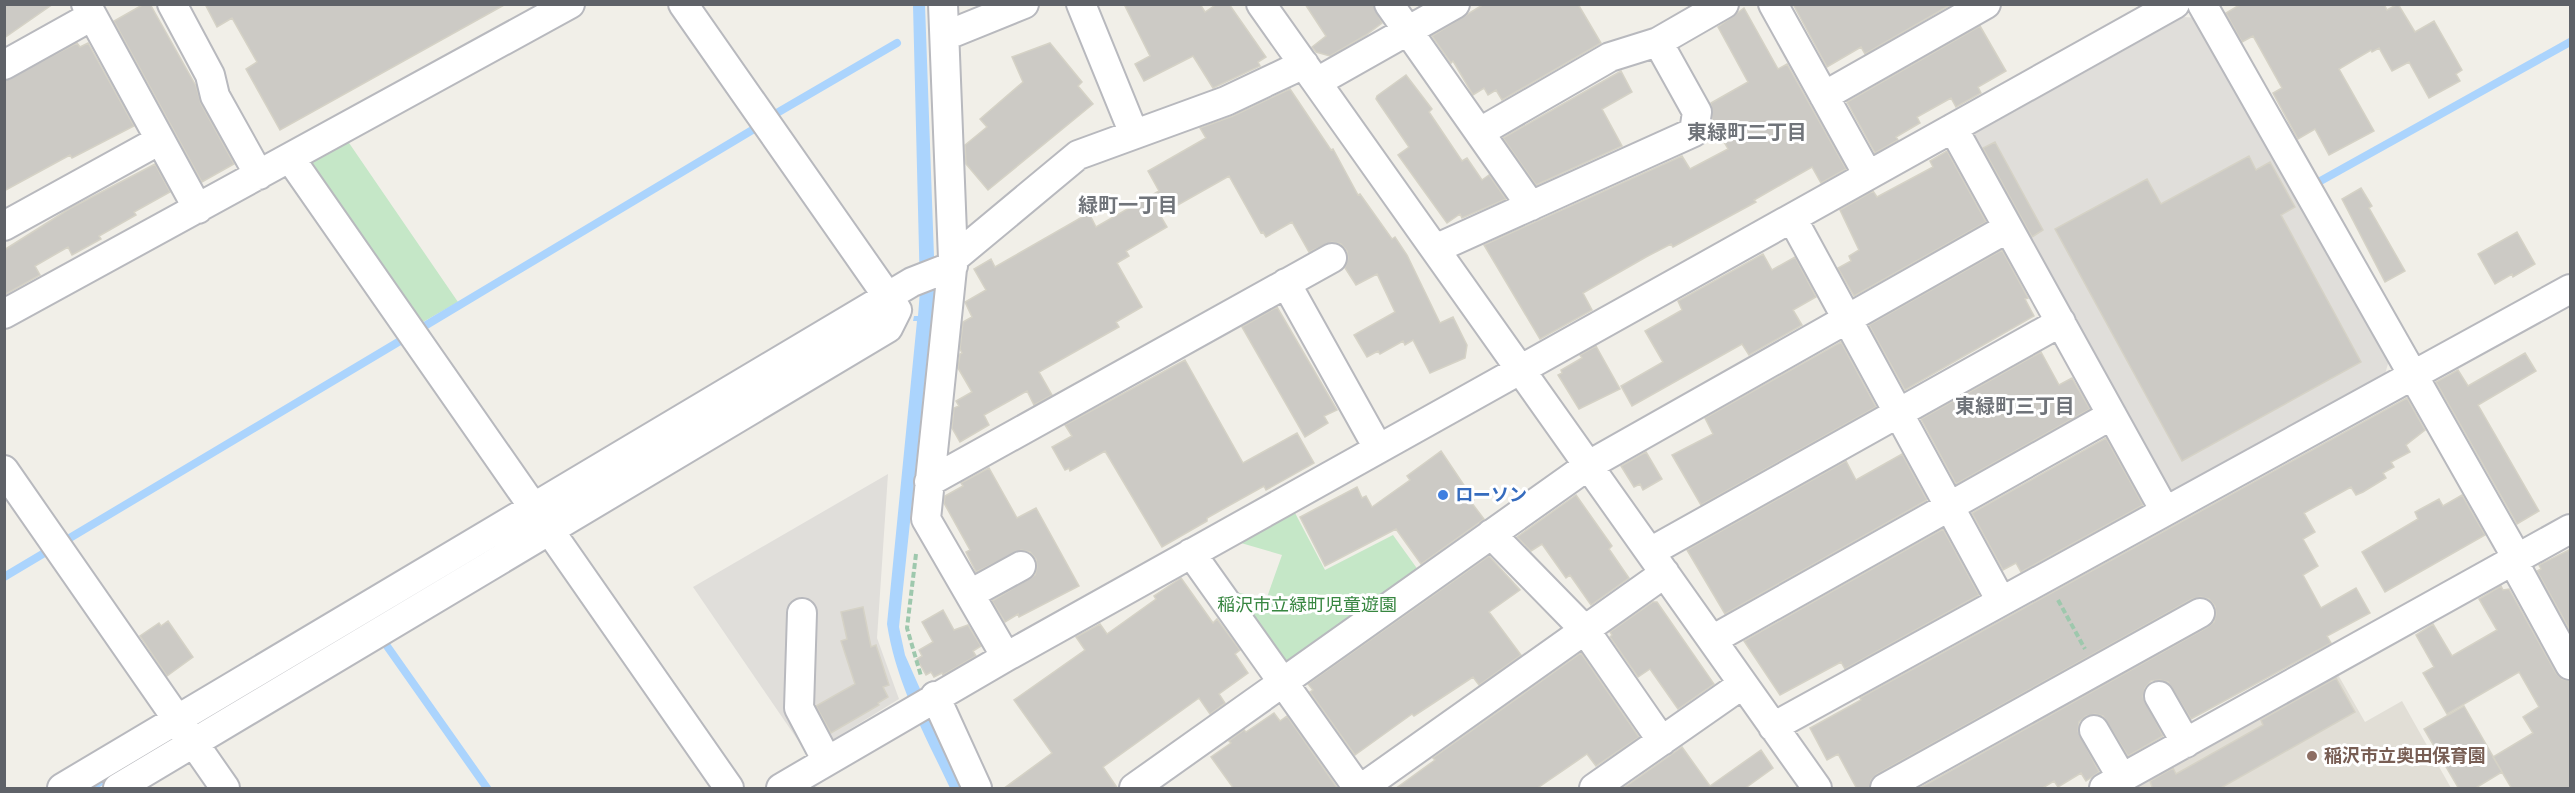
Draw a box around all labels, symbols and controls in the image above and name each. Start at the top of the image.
district label: 東緑町二丁目 [1687,119,1807,143]
district label: 緑町一丁目 [1078,192,1178,216]
district label: 東緑町三丁目 [1955,393,2075,417]
place label: ローソン [1455,483,1527,505]
marker: ローソン [1436,488,1450,502]
park label: 稲沢市立緑町児童遊園 [1217,593,1397,615]
place label: 稲沢市立奥田保育園 [2324,744,2486,766]
marker: 稲沢市立奥田保育園 [2305,749,2319,763]

